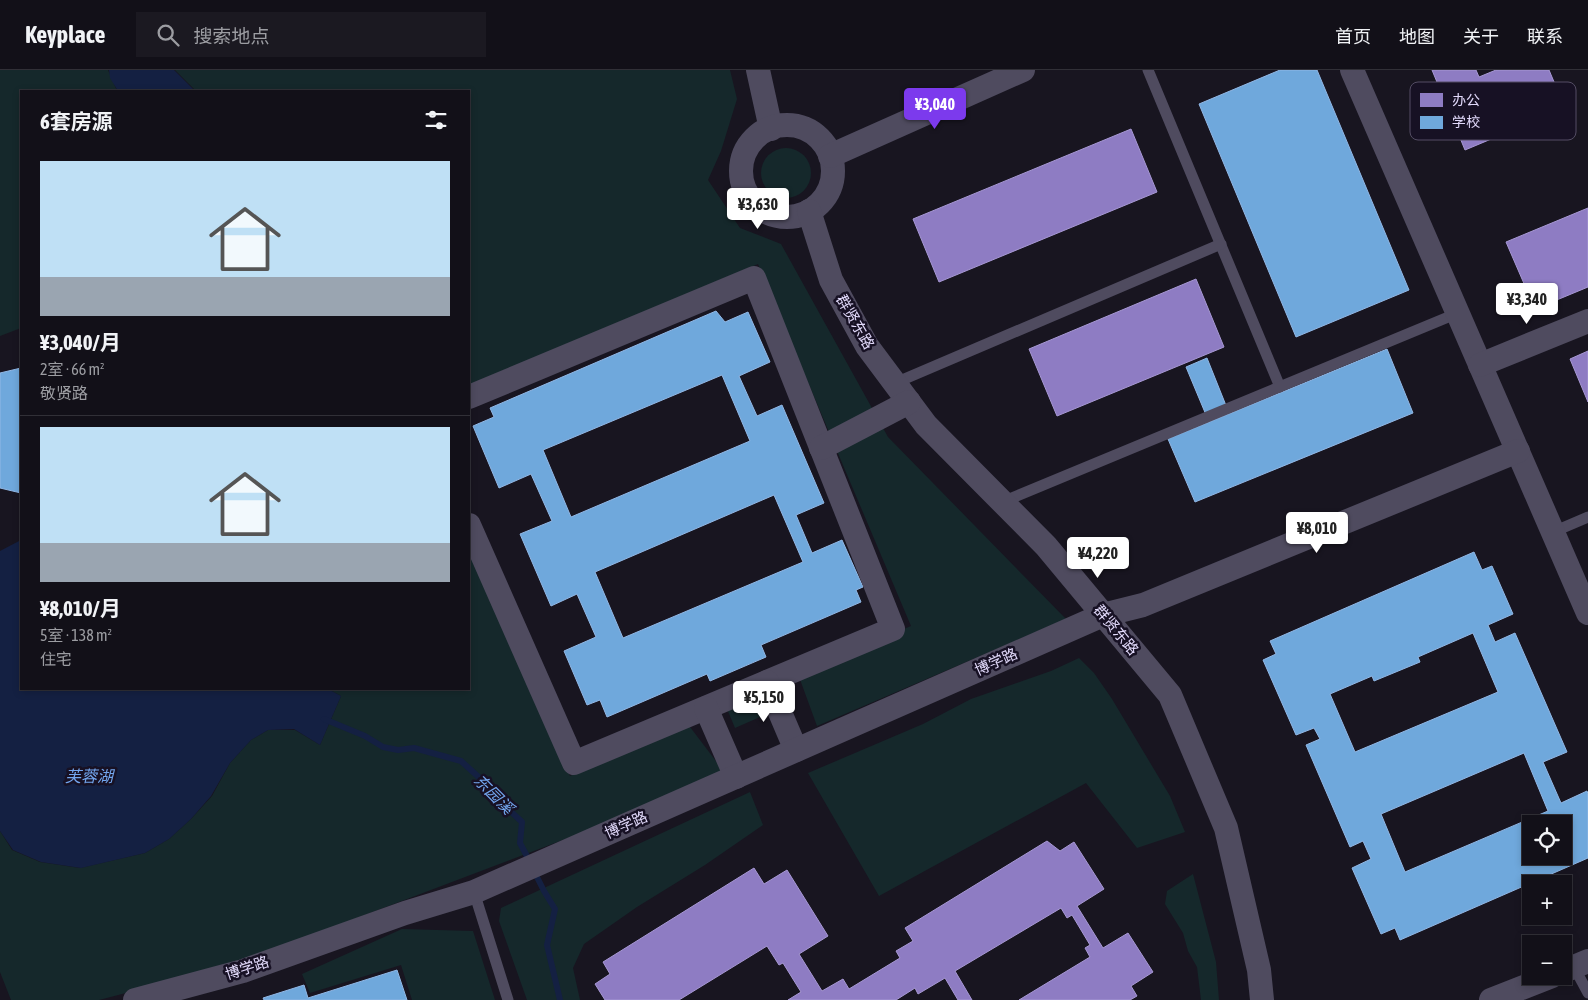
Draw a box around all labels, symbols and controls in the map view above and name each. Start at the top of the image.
search box [136,12,486,57]
text: Keyplace [25,21,106,48]
icon: search [154,21,182,49]
text: 搜索地点 [194,25,270,47]
text: 首页 [1335,26,1371,47]
text: 地图 [1399,26,1435,47]
text: 关于 [1463,26,1499,47]
text: 联系 [1527,26,1563,47]
legend [1410,82,1576,140]
pin: ¥3,040 [894,88,976,130]
text: 办公 [1452,92,1480,108]
text: ¥3,040 [915,95,955,113]
icon: filters [422,106,450,134]
text: 6套房源 [40,109,113,133]
text: 学校 [1452,114,1480,130]
pin: ¥3,630 [717,188,799,230]
icon: home [200,194,290,284]
text: ¥3,630 [738,195,778,213]
pin: ¥3,340 [1486,282,1568,325]
text: ¥3,340 [1507,290,1547,308]
street label: 群贤东路 [833,292,878,352]
text: ¥3,040/月 [40,330,121,354]
text: 2室 · 66 m² [40,360,105,378]
text: 敬贤路 [40,384,88,402]
icon: home [200,459,290,549]
pin: ¥8,010 [1276,512,1358,554]
text: ¥8,010 [1297,519,1337,537]
pin: ¥4,220 [1057,536,1139,579]
text: ¥4,220 [1078,544,1118,562]
text: ¥8,010/月 [40,596,121,620]
street label: 群贤东路 [1091,601,1142,658]
text: 5室 · 138 m² [40,626,112,644]
street label: 博学路 [972,645,1020,678]
text: 住宅 [40,650,72,668]
pin: ¥5,150 [723,680,805,723]
text: ¥5,150 [744,688,784,706]
water label: 芙蓉湖 [65,767,116,785]
water label: 东园溪 [471,771,519,819]
street label: 博学路 [602,808,650,841]
map controls [1522,815,1572,985]
button: locate [1522,815,1572,865]
button: + [1522,875,1572,925]
button: − [1522,935,1572,985]
street label: 博学路 [223,952,271,983]

